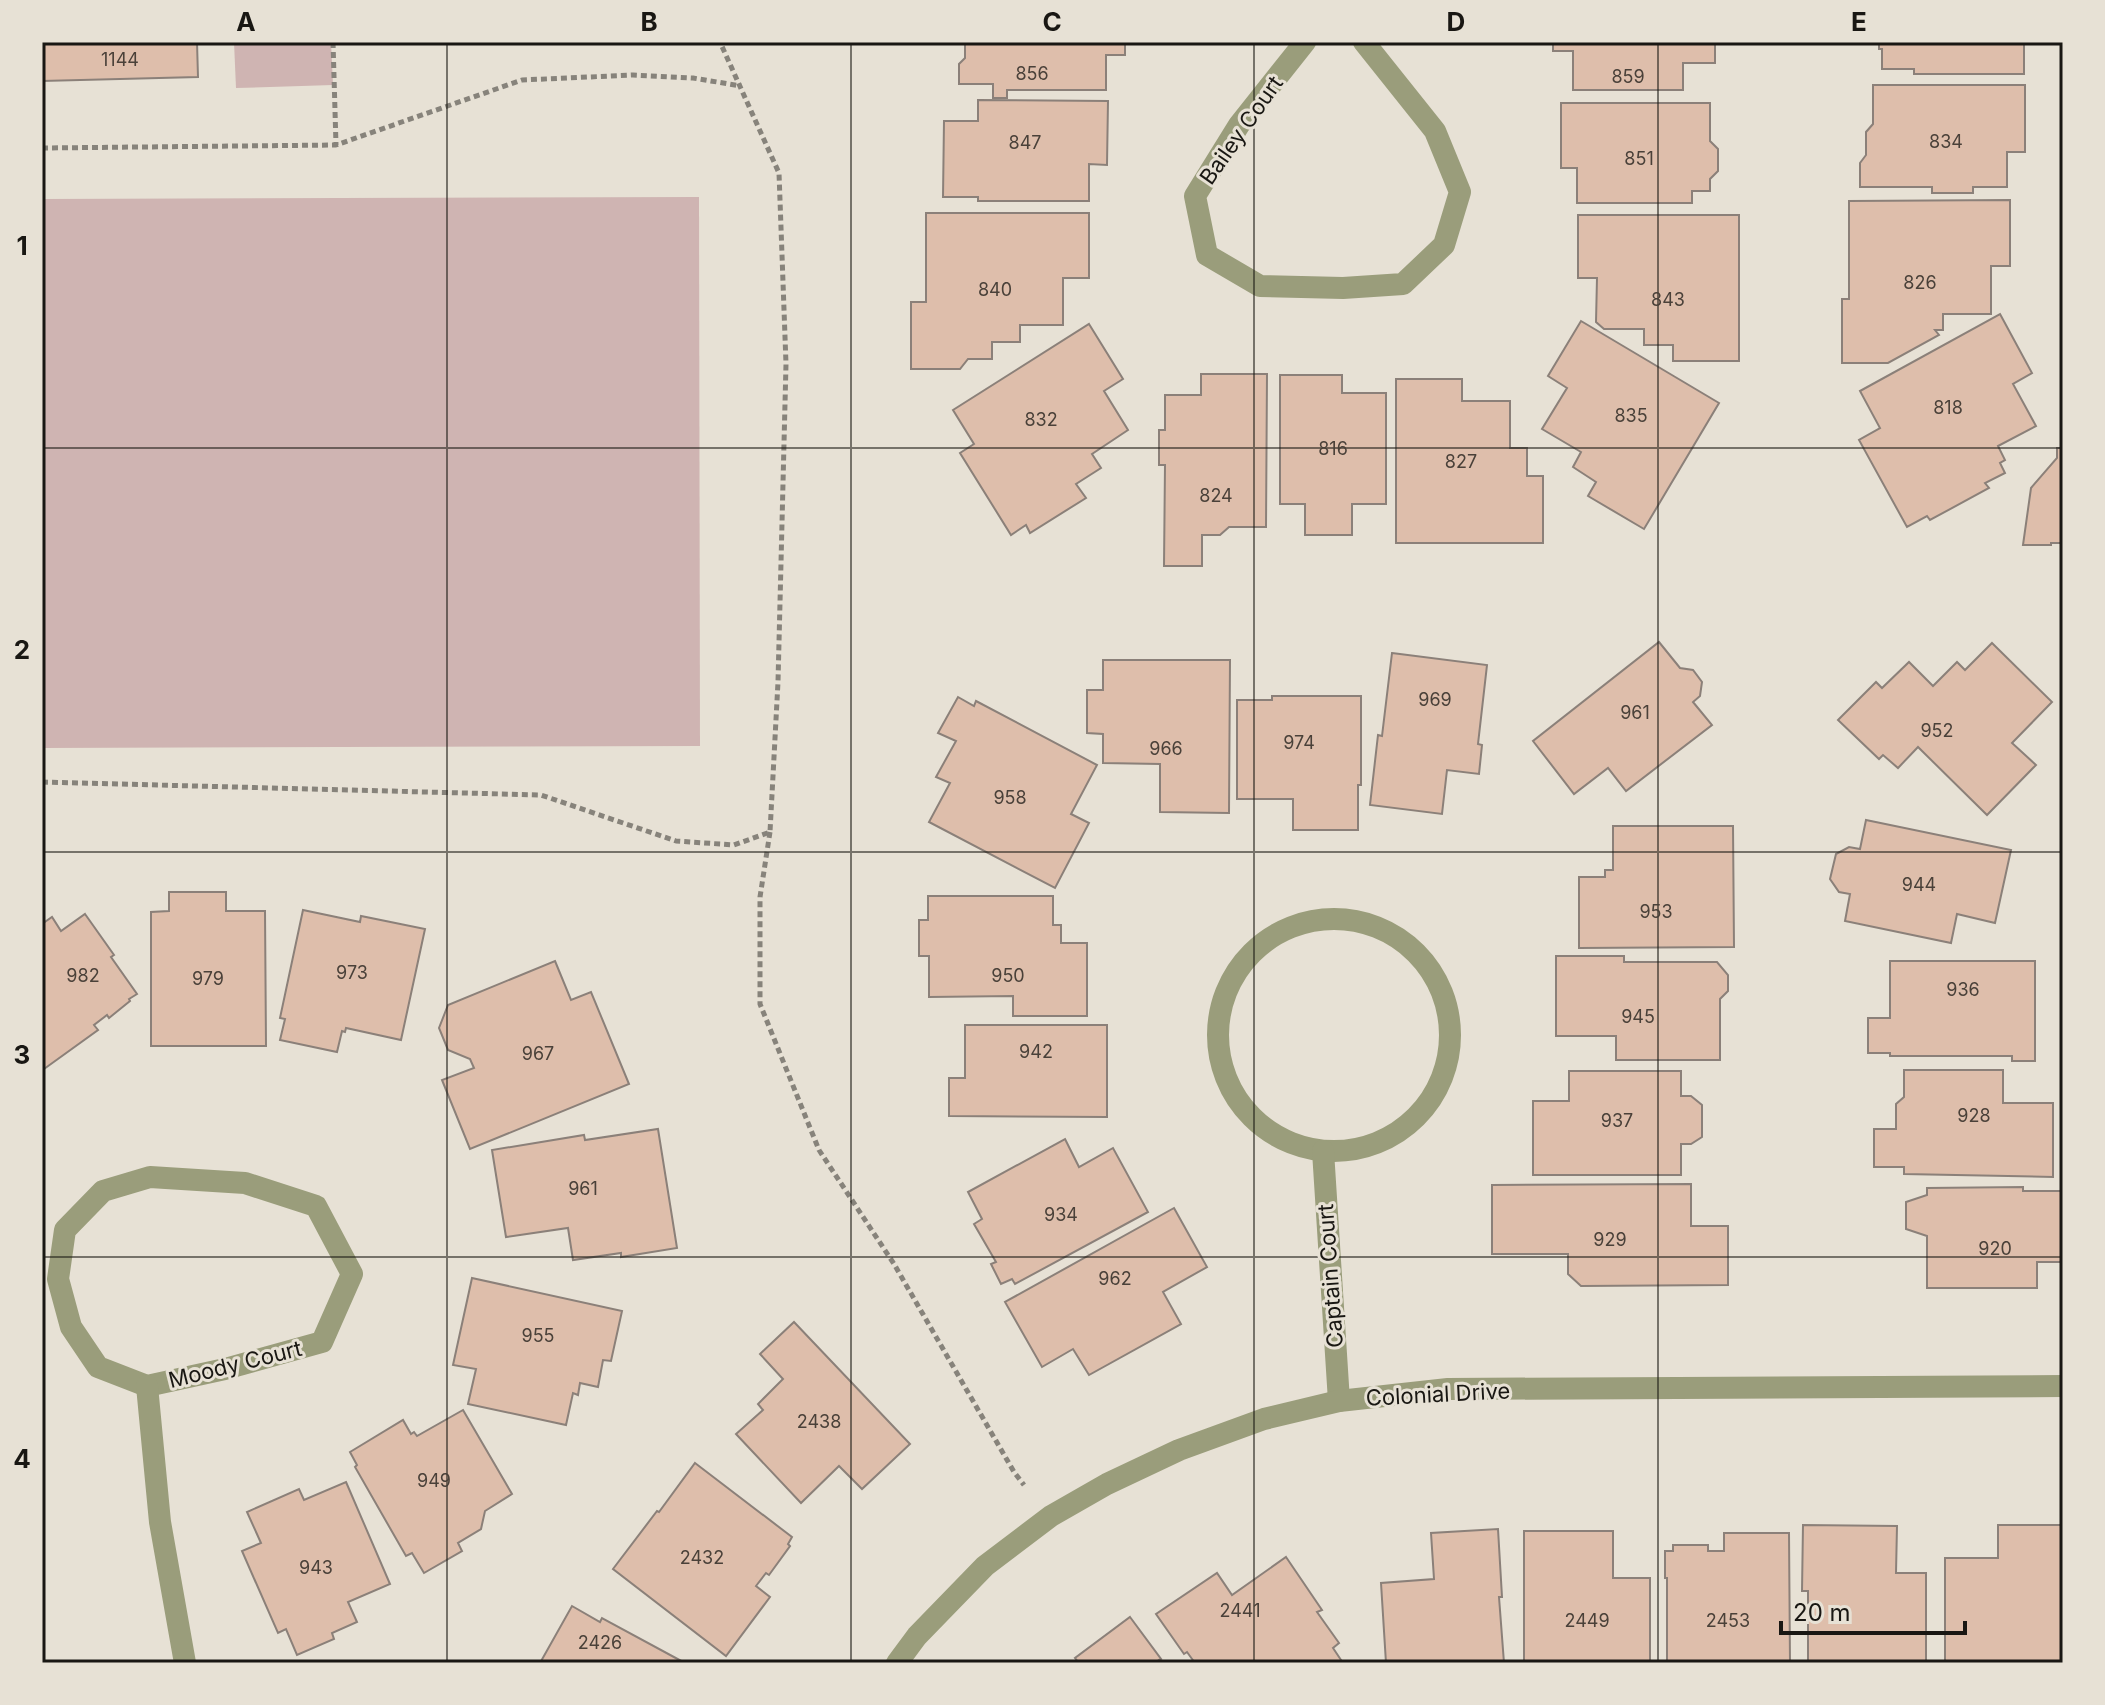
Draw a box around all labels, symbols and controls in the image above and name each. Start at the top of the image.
text: A [236,6,256,37]
text: B [640,6,658,37]
text: C [1042,6,1062,37]
text: D [1447,6,1465,37]
text: E [1851,6,1867,37]
house number: 1144 [101,49,139,70]
house number: 856 [1015,63,1049,84]
house number: 859 [1611,66,1645,87]
street label: Bailey Court [1194,71,1288,189]
house number: 834 [1929,131,1963,152]
house number: 847 [1009,132,1041,153]
house number: 851 [1624,148,1654,169]
text: 1 [16,230,28,261]
house number: 826 [1903,272,1937,293]
house number: 840 [978,279,1012,300]
house number: 843 [1651,289,1685,310]
house number: 818 [1933,397,1963,418]
house number: 835 [1614,405,1648,426]
house number: 832 [1024,409,1058,430]
house number: 816 [1318,438,1348,459]
house number: 827 [1445,451,1477,472]
house number: 824 [1199,485,1233,506]
text: 2 [14,634,30,665]
house number: 969 [1418,689,1452,710]
house number: 961 [1620,702,1650,723]
house number: 952 [1920,720,1954,741]
house number: 974 [1283,732,1315,753]
house number: 966 [1149,738,1183,759]
house number: 958 [993,787,1027,808]
house number: 944 [1902,874,1936,895]
house number: 953 [1639,901,1673,922]
house number: 973 [336,962,368,983]
house number: 982 [66,965,100,986]
house number: 950 [991,965,1025,986]
house number: 979 [192,968,224,989]
house number: 936 [1946,979,1980,1000]
house number: 945 [1621,1006,1655,1027]
text: 3 [14,1039,30,1070]
house number: 942 [1019,1041,1053,1062]
house number: 967 [522,1043,554,1064]
house number: 928 [1957,1105,1991,1126]
house number: 937 [1601,1110,1633,1131]
house number: 961 [568,1178,598,1199]
street label: Captain Court [1312,1203,1348,1349]
house number: 934 [1044,1204,1078,1225]
house number: 929 [1593,1229,1627,1250]
house number: 920 [1978,1238,2012,1259]
house number: 962 [1098,1268,1132,1289]
house number: 955 [521,1325,555,1346]
street label: Moody Court [166,1335,304,1393]
street label: Colonial Drive [1365,1377,1511,1411]
house number: 2438 [797,1411,841,1432]
text: 4 [13,1443,31,1474]
house number: 949 [417,1470,451,1491]
house number: 2432 [680,1547,724,1568]
house number: 943 [299,1557,333,1578]
scale bar [1781,1585,1965,1635]
text: 20 m [1793,1598,1851,1627]
house number: 2441 [1220,1600,1260,1621]
house number: 2449 [1564,1610,1610,1631]
house number: 2453 [1706,1610,1750,1631]
house number: 2426 [578,1632,622,1653]

